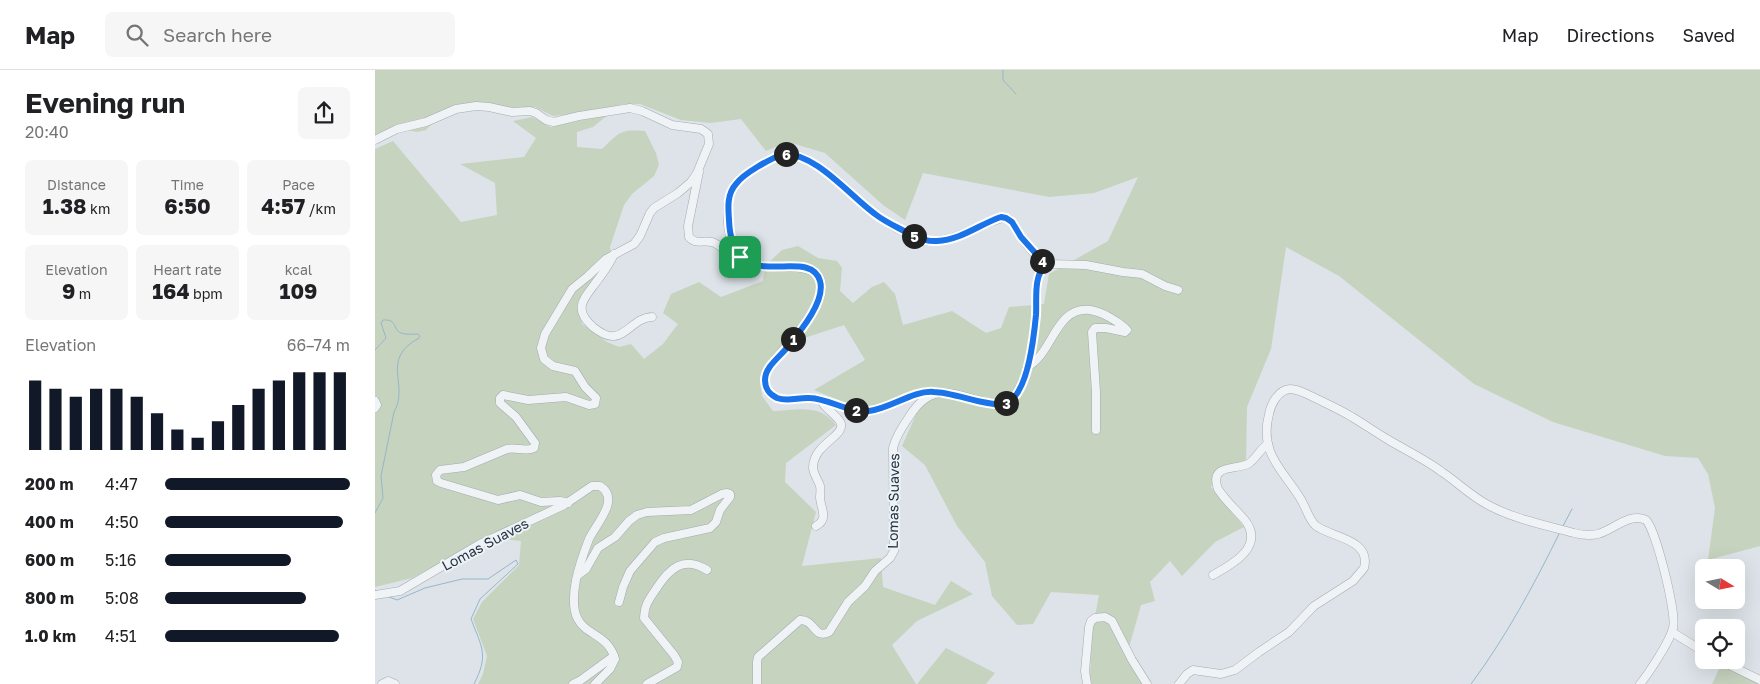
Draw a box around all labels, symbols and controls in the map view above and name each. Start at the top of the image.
search box [105,12,455,57]
text: Map [25,20,75,49]
icon: search [123,21,151,49]
text: Search here [163,23,272,46]
text: Map [1502,24,1538,46]
text: Directions [1566,24,1654,46]
text: Saved [1682,24,1735,46]
text: Evening run [25,86,185,119]
button: share [298,87,350,139]
text: 20:40 [25,122,69,142]
pin: 6 [773,142,799,166]
text: 6 [782,146,791,163]
text: Distance [47,176,106,193]
text: Time [171,176,204,193]
text: Pace [282,176,315,193]
text: 1.38 [43,193,86,219]
text: 6:50 [164,193,211,219]
text: 4:57 [261,193,305,219]
text: km [86,200,110,217]
text: /km [305,200,336,217]
pin: 5 [901,224,927,248]
text: 5 [910,228,919,245]
pin [719,236,761,278]
icon: arrive [726,243,754,271]
pin: 4 [1029,248,1055,274]
text: 4 [1038,253,1047,270]
text: Elevation [45,261,108,278]
text: Heart rate [153,261,222,278]
text: kcal [285,261,312,278]
text: 9 [62,278,75,304]
text: 164 [152,278,190,304]
text: 109 [280,278,317,304]
text: m [75,285,91,302]
text: bpm [190,285,223,302]
pin: 1 [781,326,805,352]
text: 1 [790,331,797,348]
text: Elevation [25,335,96,355]
text: 66–74 m [287,335,350,355]
pin: 3 [993,390,1019,416]
text: 3 [1002,395,1011,412]
pin: 2 [843,398,869,422]
text: 2 [852,402,861,419]
street label: Lomas Suaves [884,453,902,549]
text: 200 m [25,474,74,494]
text: 4:47 [105,474,138,494]
text: 400 m [25,512,74,532]
text: 4:50 [105,512,139,532]
street label: Lomas Suaves [439,514,531,574]
text: 600 m [25,550,74,570]
text: 5:16 [105,550,137,570]
north arrow [1695,559,1745,609]
map controls [1695,559,1745,669]
text: 800 m [25,588,74,608]
text: 5:08 [105,588,139,608]
button: locate [1695,619,1745,669]
text: 1.0 km [25,626,76,646]
text: 4:51 [105,626,137,646]

